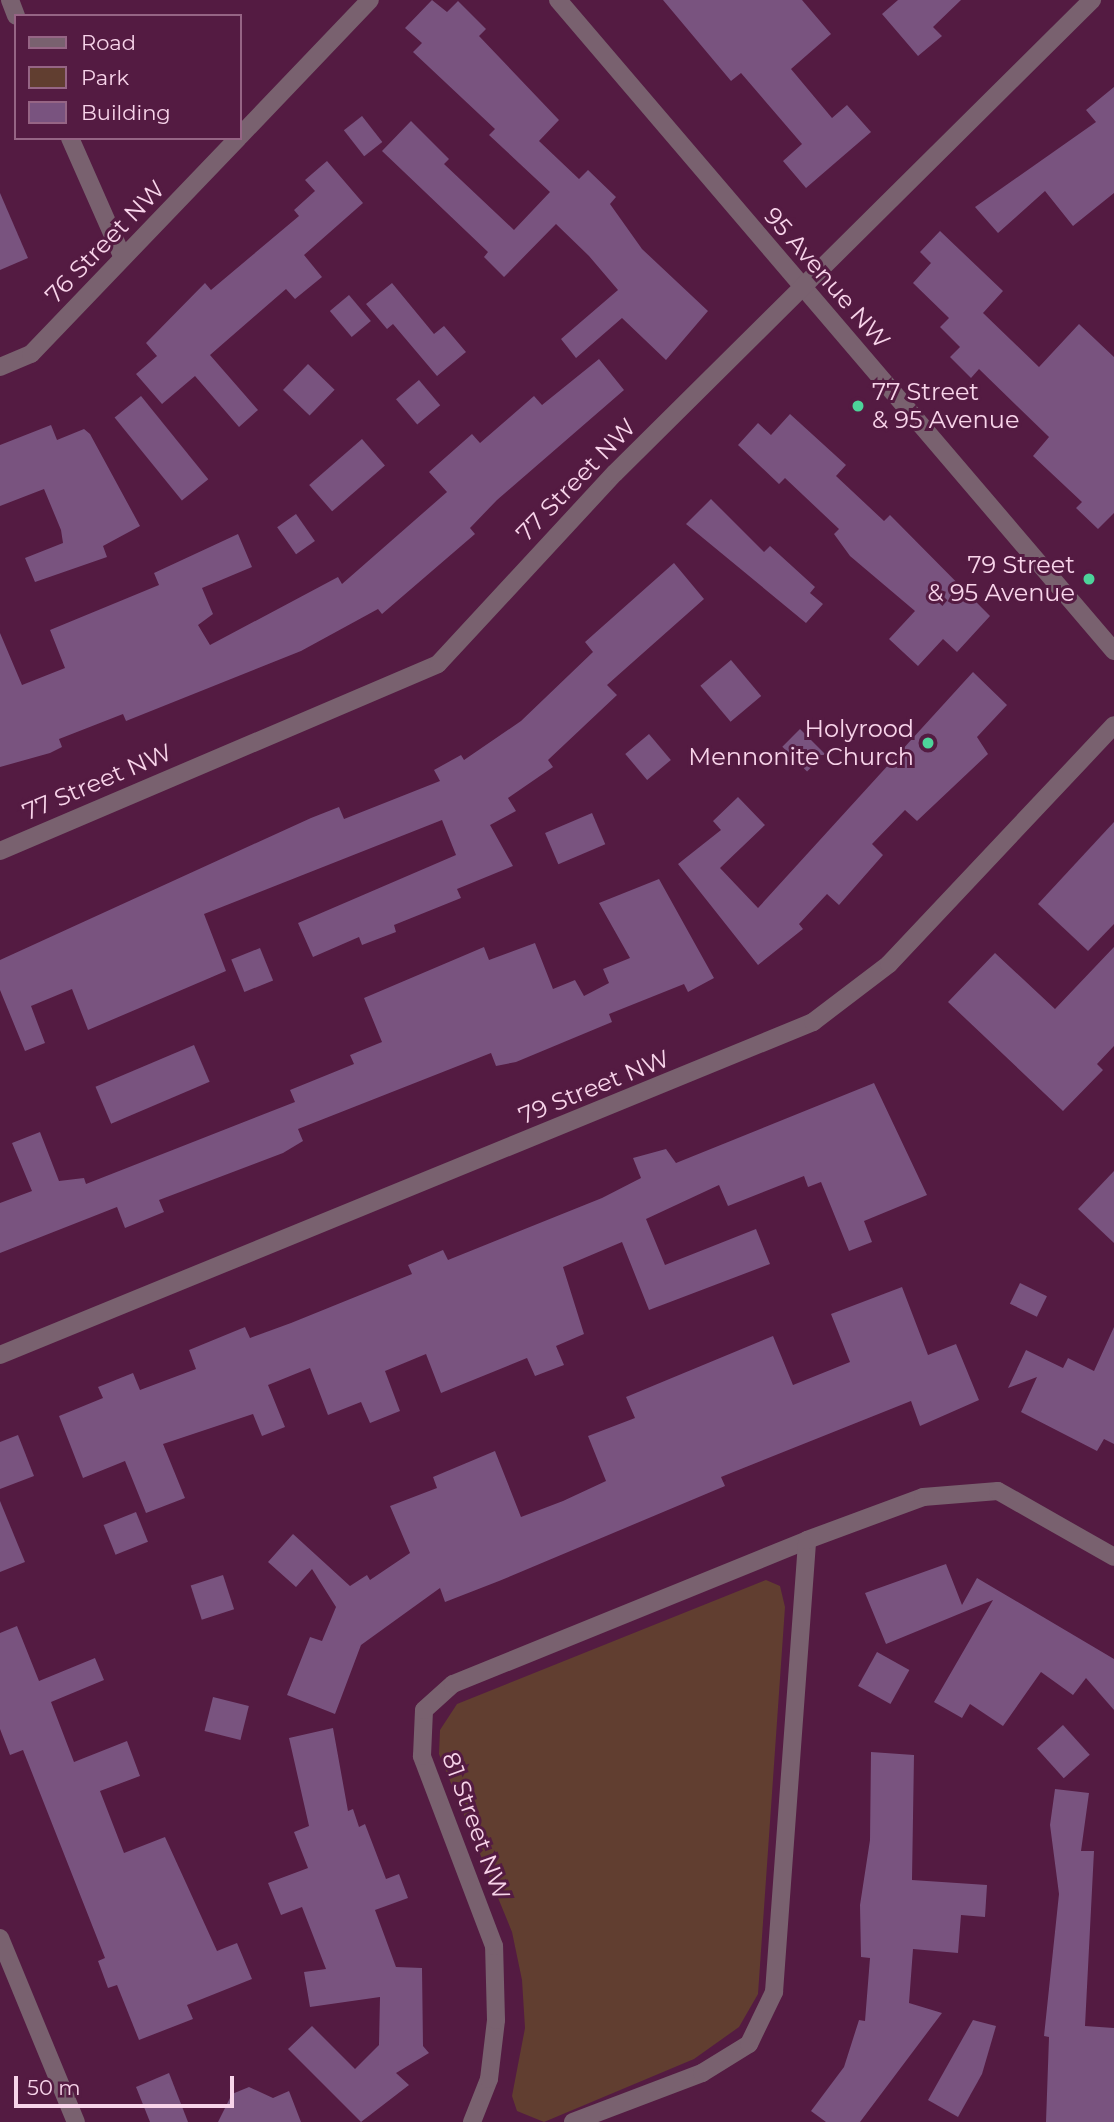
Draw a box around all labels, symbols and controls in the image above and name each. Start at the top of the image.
legend [14,14,242,140]
text: Road [81,30,136,55]
text: Park [81,65,129,90]
text: Building [81,100,171,125]
street label: 76 Street NW [39,175,171,309]
street label: 95 Avenue NW [758,202,896,354]
place label: 77 Street & 95 Avenue [872,378,1019,434]
marker: 77 Street & 95 Avenue [850,398,866,414]
street label: 77 Street NW [510,413,642,547]
place label: 79 Street & 95 Avenue [928,551,1075,607]
marker: 79 Street & 95 Avenue [1081,571,1097,587]
place label: Holyrood Mennonite Church [688,715,914,771]
marker: Holyrood Mennonite Church [920,735,936,751]
street label: 77 Street NW [18,738,176,826]
street label: 79 Street NW [515,1044,673,1130]
street label: 81 Street NW [436,1748,516,1904]
scale bar [18,2062,238,2106]
text: 50 m [27,2075,81,2100]

